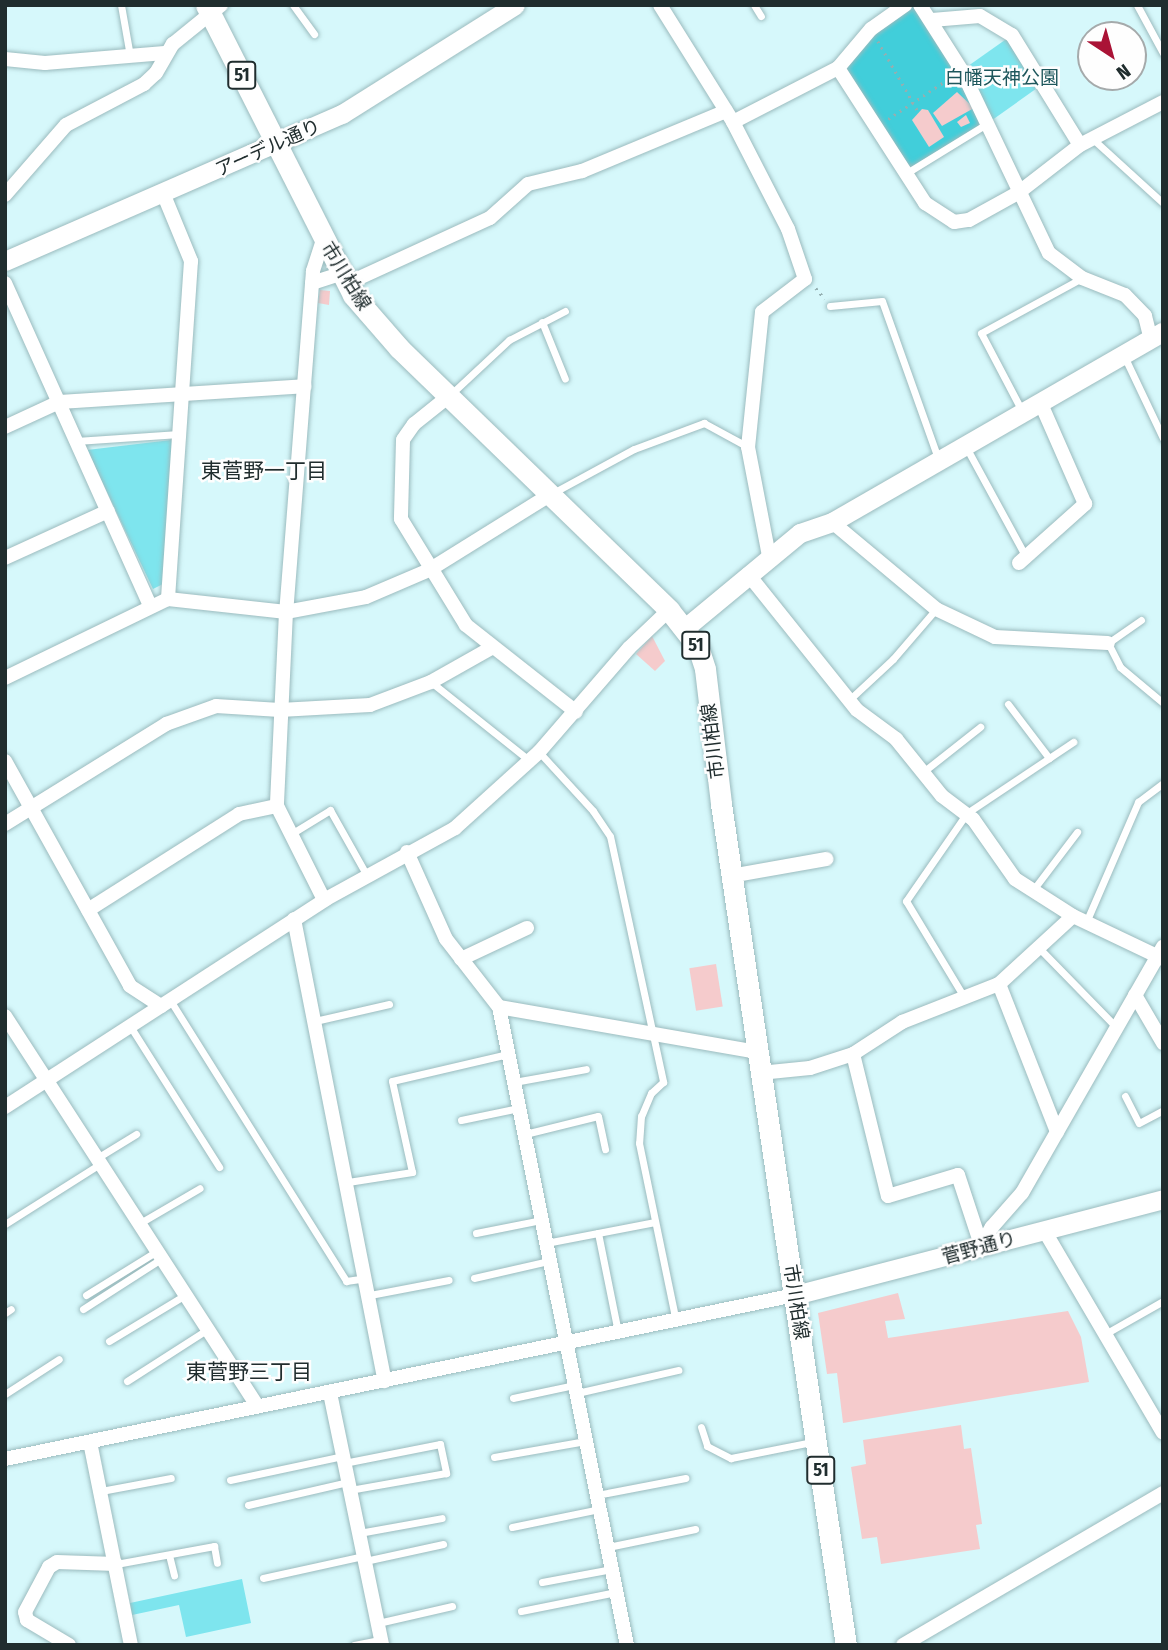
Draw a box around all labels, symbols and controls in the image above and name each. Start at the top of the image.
north arrow [1077,21,1147,91]
text: N [1112,59,1135,84]
road number: 51 [226,60,258,90]
park label: 白幡天神公園 [945,67,1059,89]
street label: アーデル通り [212,115,324,181]
street label: 市川柏線 [316,238,376,314]
district label: 東菅野一丁目 [201,458,327,484]
road number: 51 [680,630,712,660]
street label: 市川柏線 [697,702,729,780]
street label: 菅野通り [939,1227,1019,1269]
street label: 市川柏線 [779,1263,813,1341]
district label: 東菅野三丁目 [186,1359,312,1385]
road number: 51 [805,1456,837,1484]

